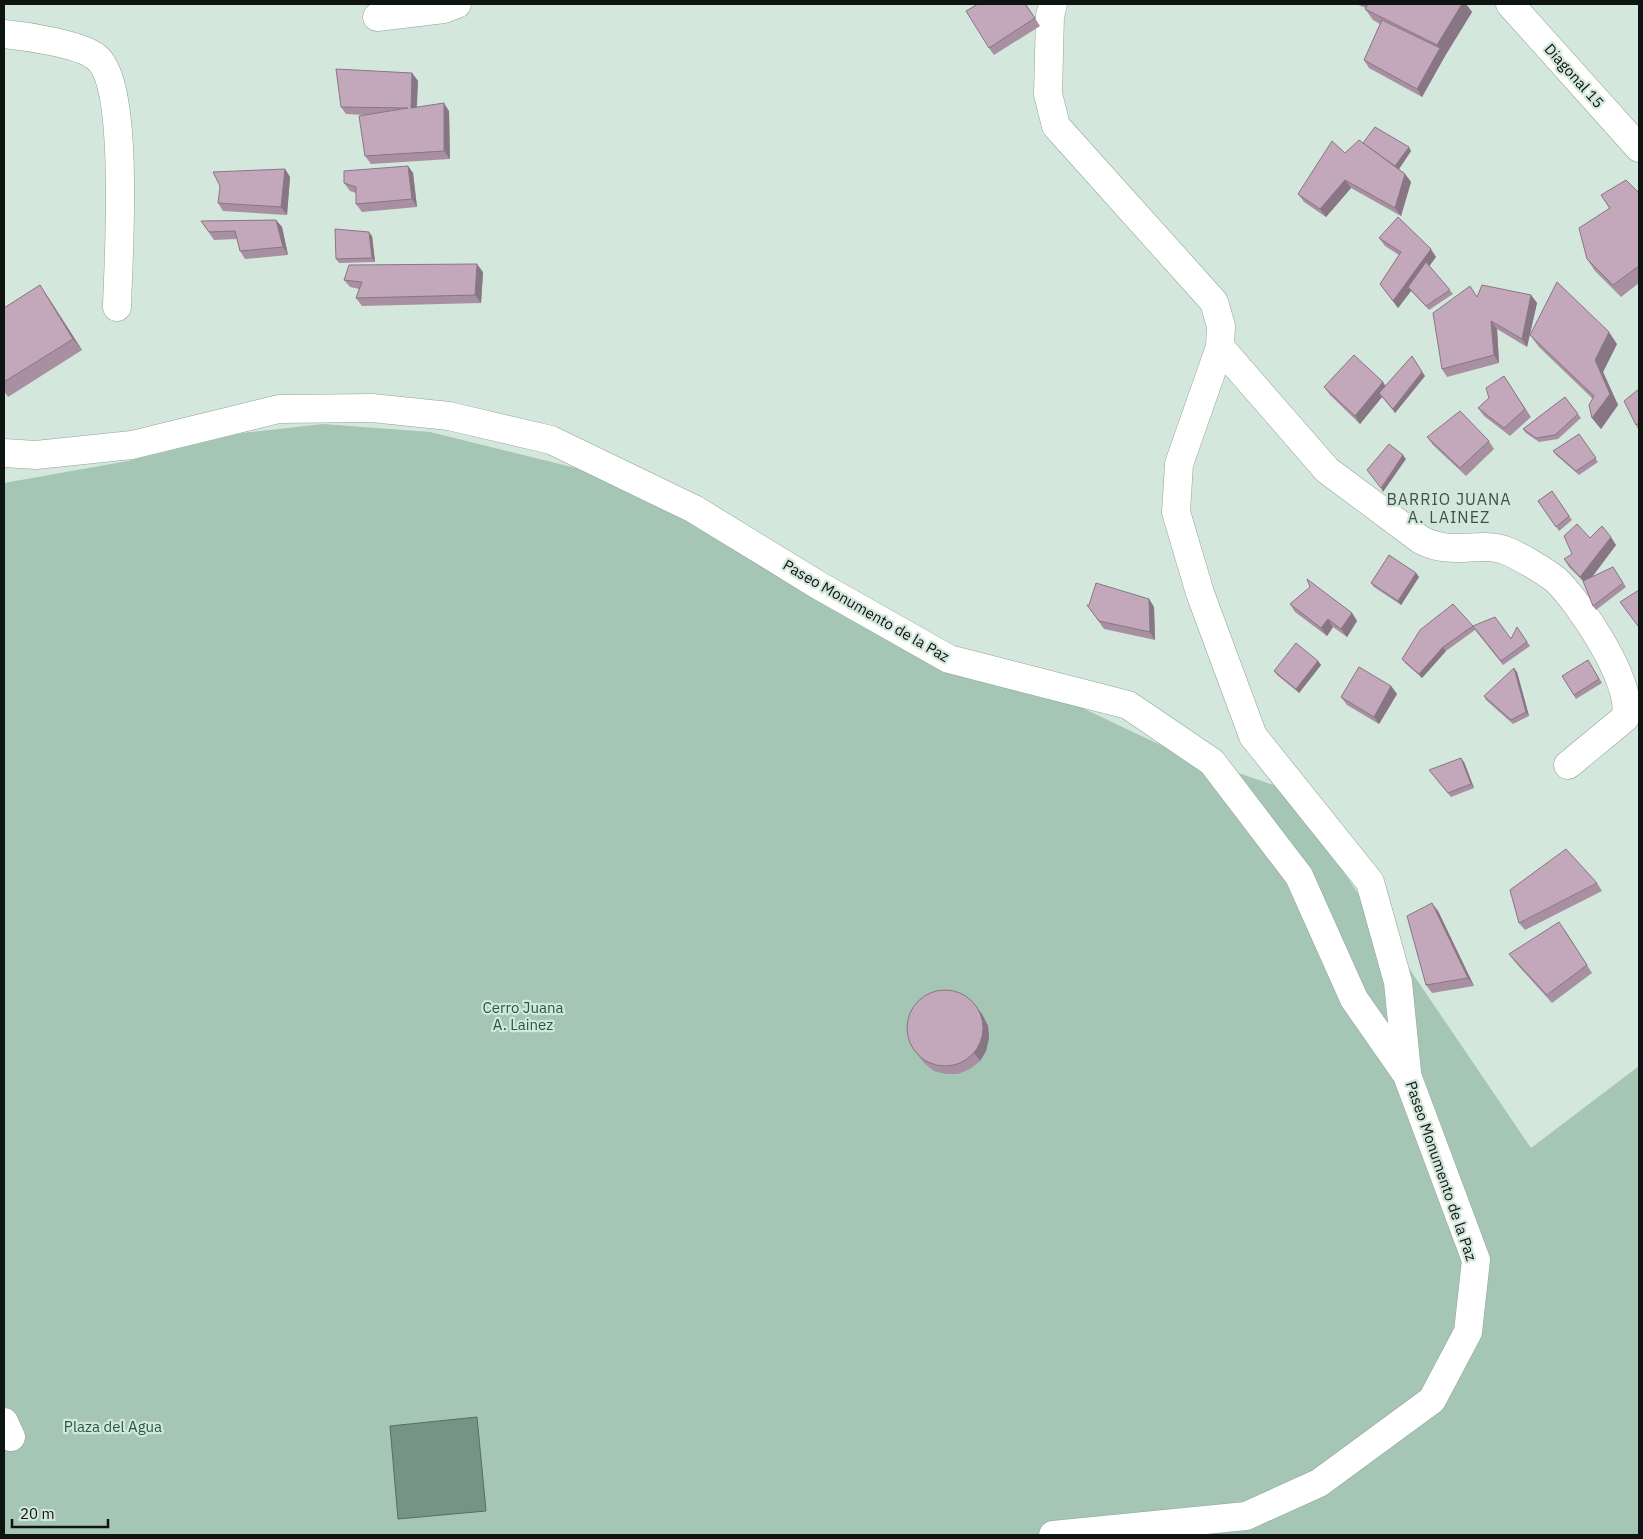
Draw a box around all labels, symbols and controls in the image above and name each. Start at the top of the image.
street label: Diagonal 15 [1540,40,1608,112]
district label: BARRIO JUANA A. LAINEZ [1386,489,1512,527]
street label: Paseo Monumento de la Paz [780,555,953,666]
park label: Cerro Juana A. Lainez [482,998,564,1034]
street label: Paseo Monumento de la Paz [1402,1078,1481,1263]
park label: Plaza del Agua [64,1417,162,1436]
scale bar [12,1496,109,1528]
text: 20 m [20,1504,55,1523]

